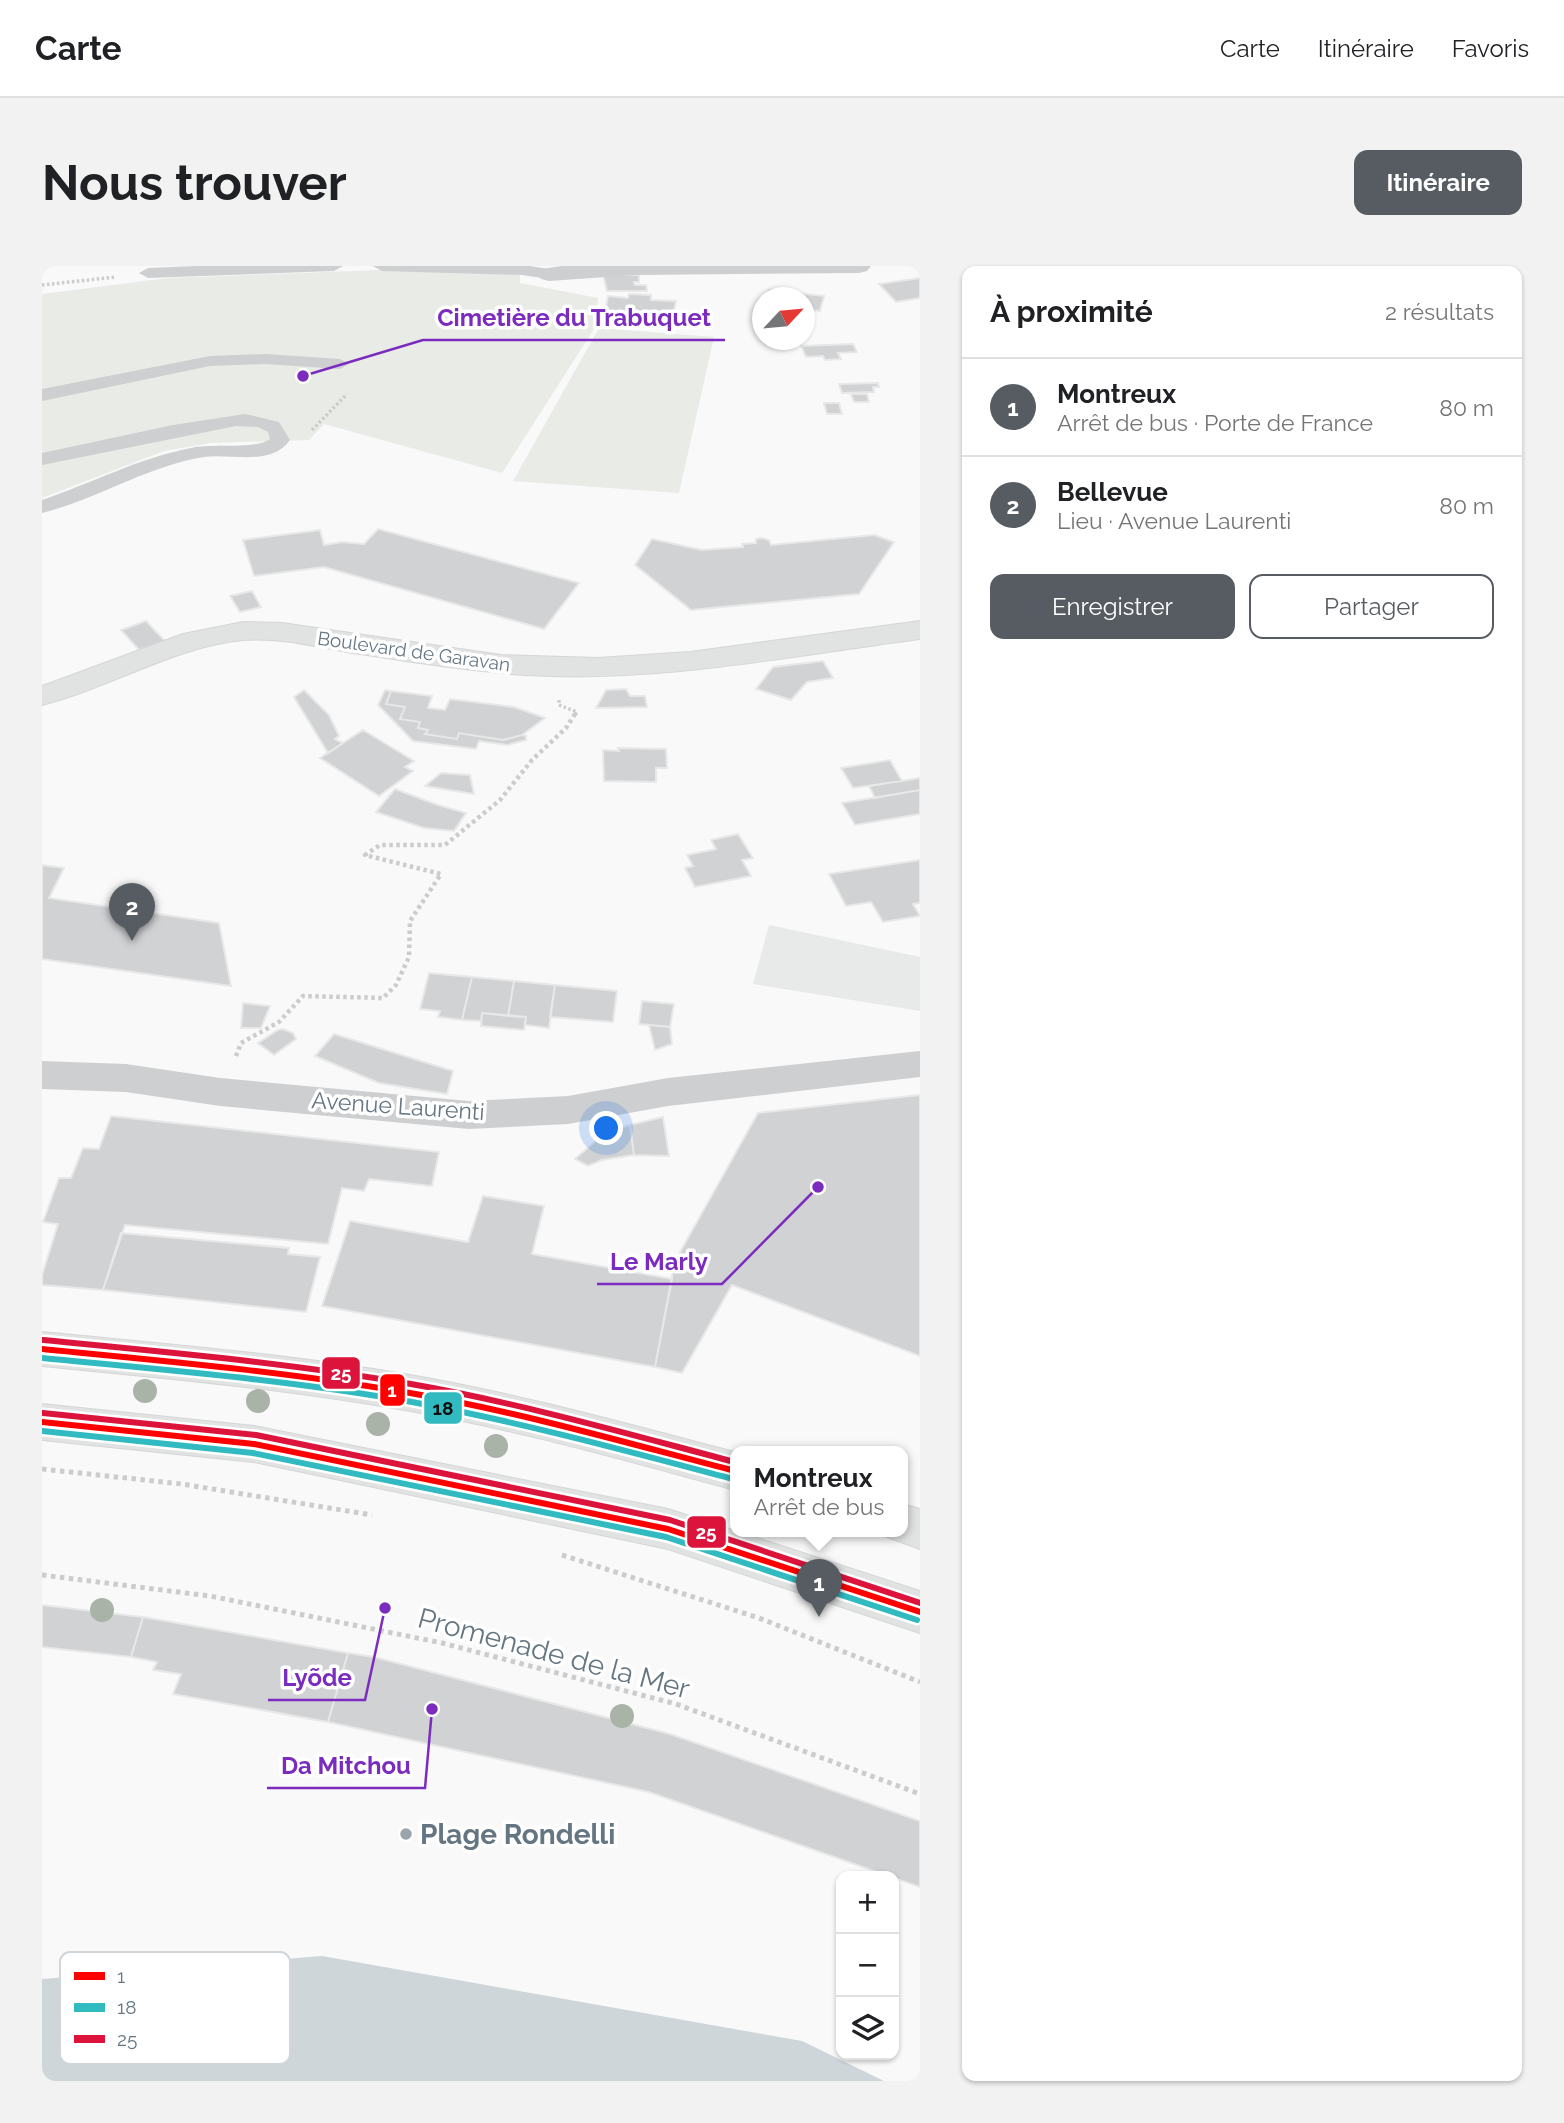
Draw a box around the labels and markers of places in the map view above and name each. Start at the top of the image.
callout: Cimetière du Trabuquet [423,295,725,340]
pin: 2 [109,883,155,941]
callout: Le Marly [597,1239,722,1284]
pin: 1 [796,1559,842,1617]
callout: Lyõde [268,1655,365,1700]
callout: Da Mitchou [267,1743,425,1788]
place label: Plage Rondelli [420,1818,615,1851]
marker: Plage Rondelli [398,1826,414,1842]

